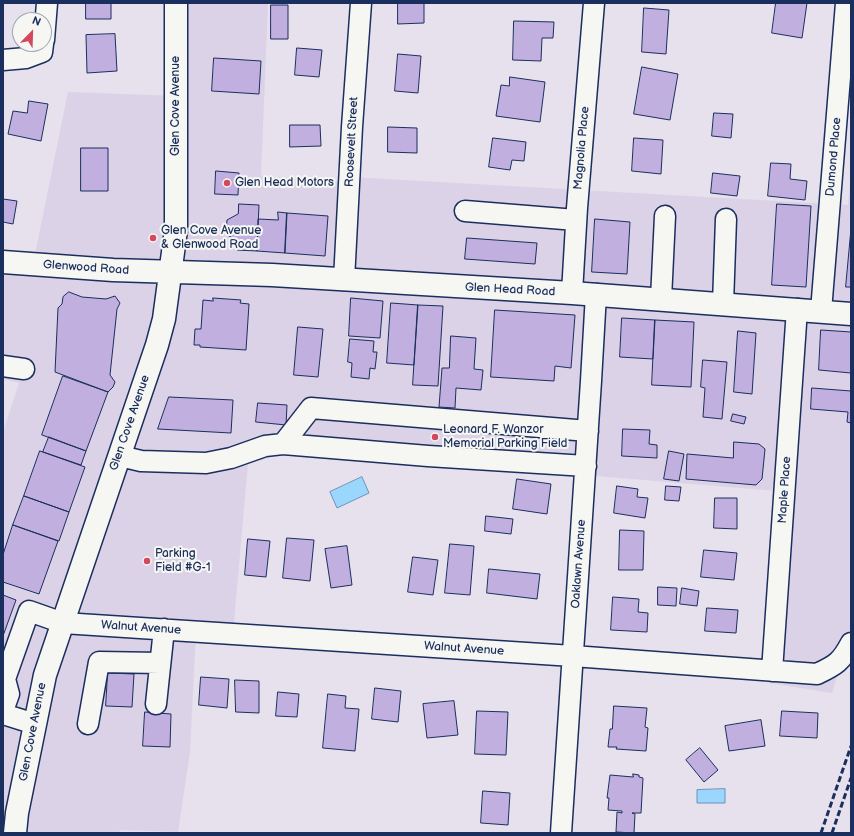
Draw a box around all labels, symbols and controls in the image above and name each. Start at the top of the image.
north arrow [12,12,52,52]
text: N [30,14,43,29]
street label: Glen Cove Avenue [169,56,183,156]
street label: Roosevelt Street [342,96,362,188]
street label: Magnolia Place [571,106,593,190]
street label: Dumond Place [823,117,845,197]
place label: Glen Head Motors [235,176,334,190]
marker: Glen Head Motors [222,178,232,188]
place label: Glen Cove Avenue & Glenwood Road [161,224,261,252]
marker: Glen Cove Avenue & Glenwood Road [148,233,158,243]
street label: Glenwood Road [43,258,129,278]
street label: Glen Head Road [464,280,556,300]
street label: Glen Cove Avenue [107,373,153,473]
place label: Leonard F. Wanzor Memorial Parking Field [443,423,567,451]
marker: Leonard F. Wanzor Memorial Parking Field [430,432,440,442]
street label: Maple Place [775,456,795,524]
street label: Oaklawn Avenue [569,519,589,609]
place label: Parking Field #G-1 [155,547,211,575]
marker: Parking Field #G-1 [142,556,152,566]
street label: Walnut Avenue [100,618,182,638]
street label: Walnut Avenue [423,639,505,659]
street label: Glen Cove Avenue [16,681,50,783]

